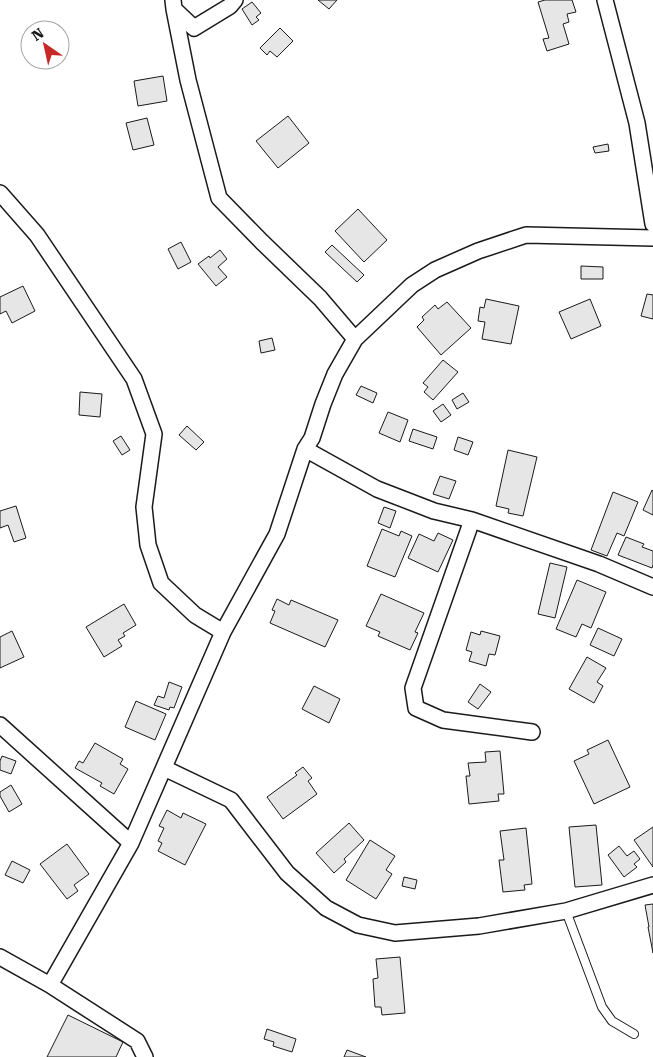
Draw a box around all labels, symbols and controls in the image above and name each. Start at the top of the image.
north arrow [20,20,70,70]
text: N [29,24,47,44]

